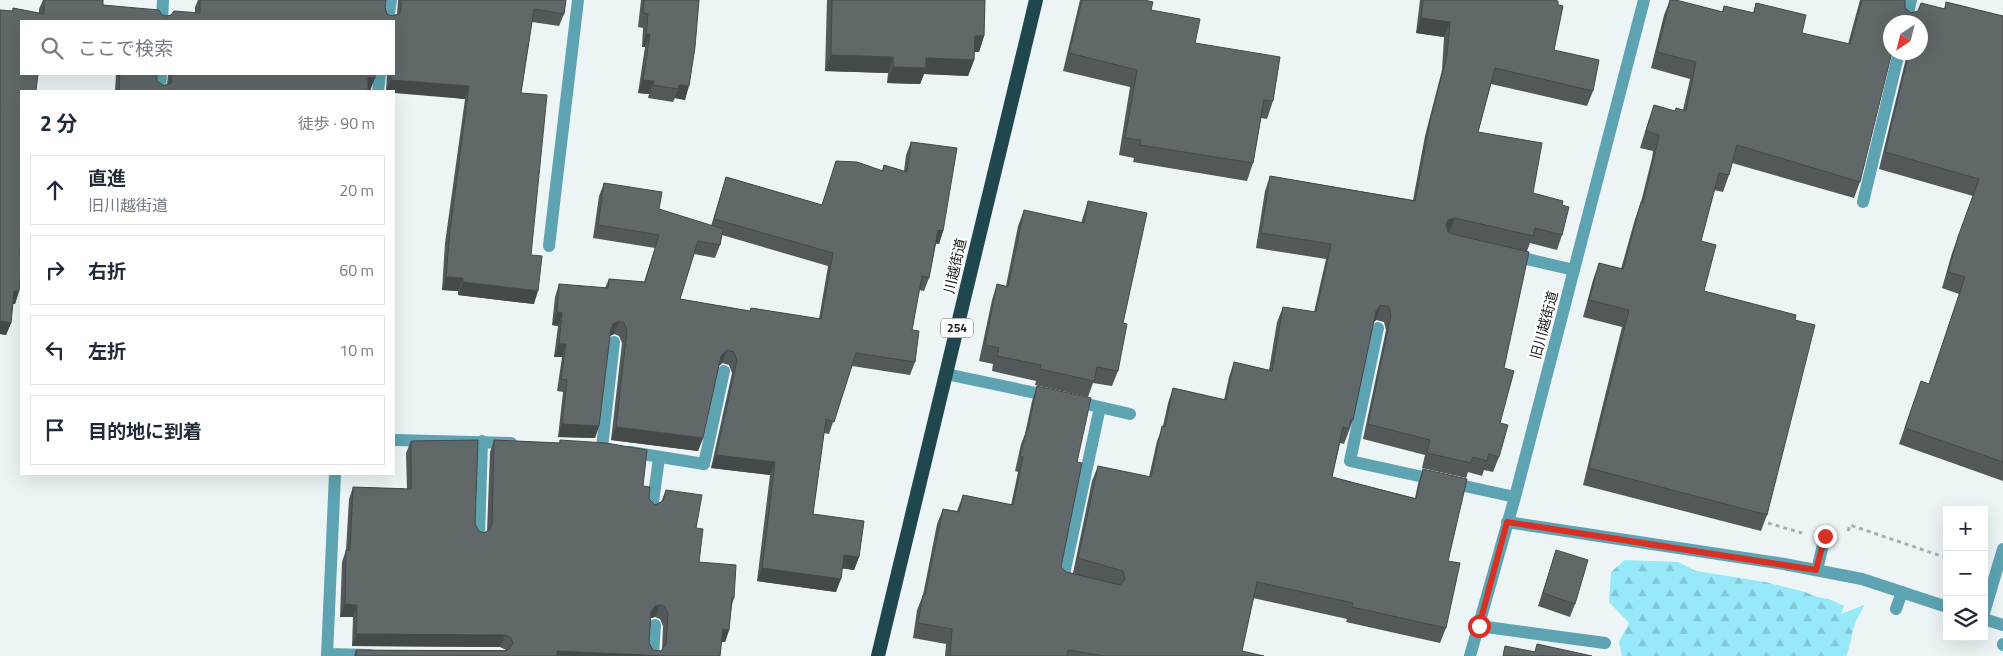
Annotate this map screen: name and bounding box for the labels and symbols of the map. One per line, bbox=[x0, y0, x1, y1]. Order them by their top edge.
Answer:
north arrow bbox=[1883, 15, 1928, 60]
street label: 川越街道 bbox=[938, 236, 971, 296]
street label: 旧川越街道 bbox=[1524, 288, 1563, 361]
road number: 254 bbox=[941, 318, 973, 338]
route end bbox=[1814, 525, 1837, 548]
route start bbox=[1468, 615, 1491, 638]

